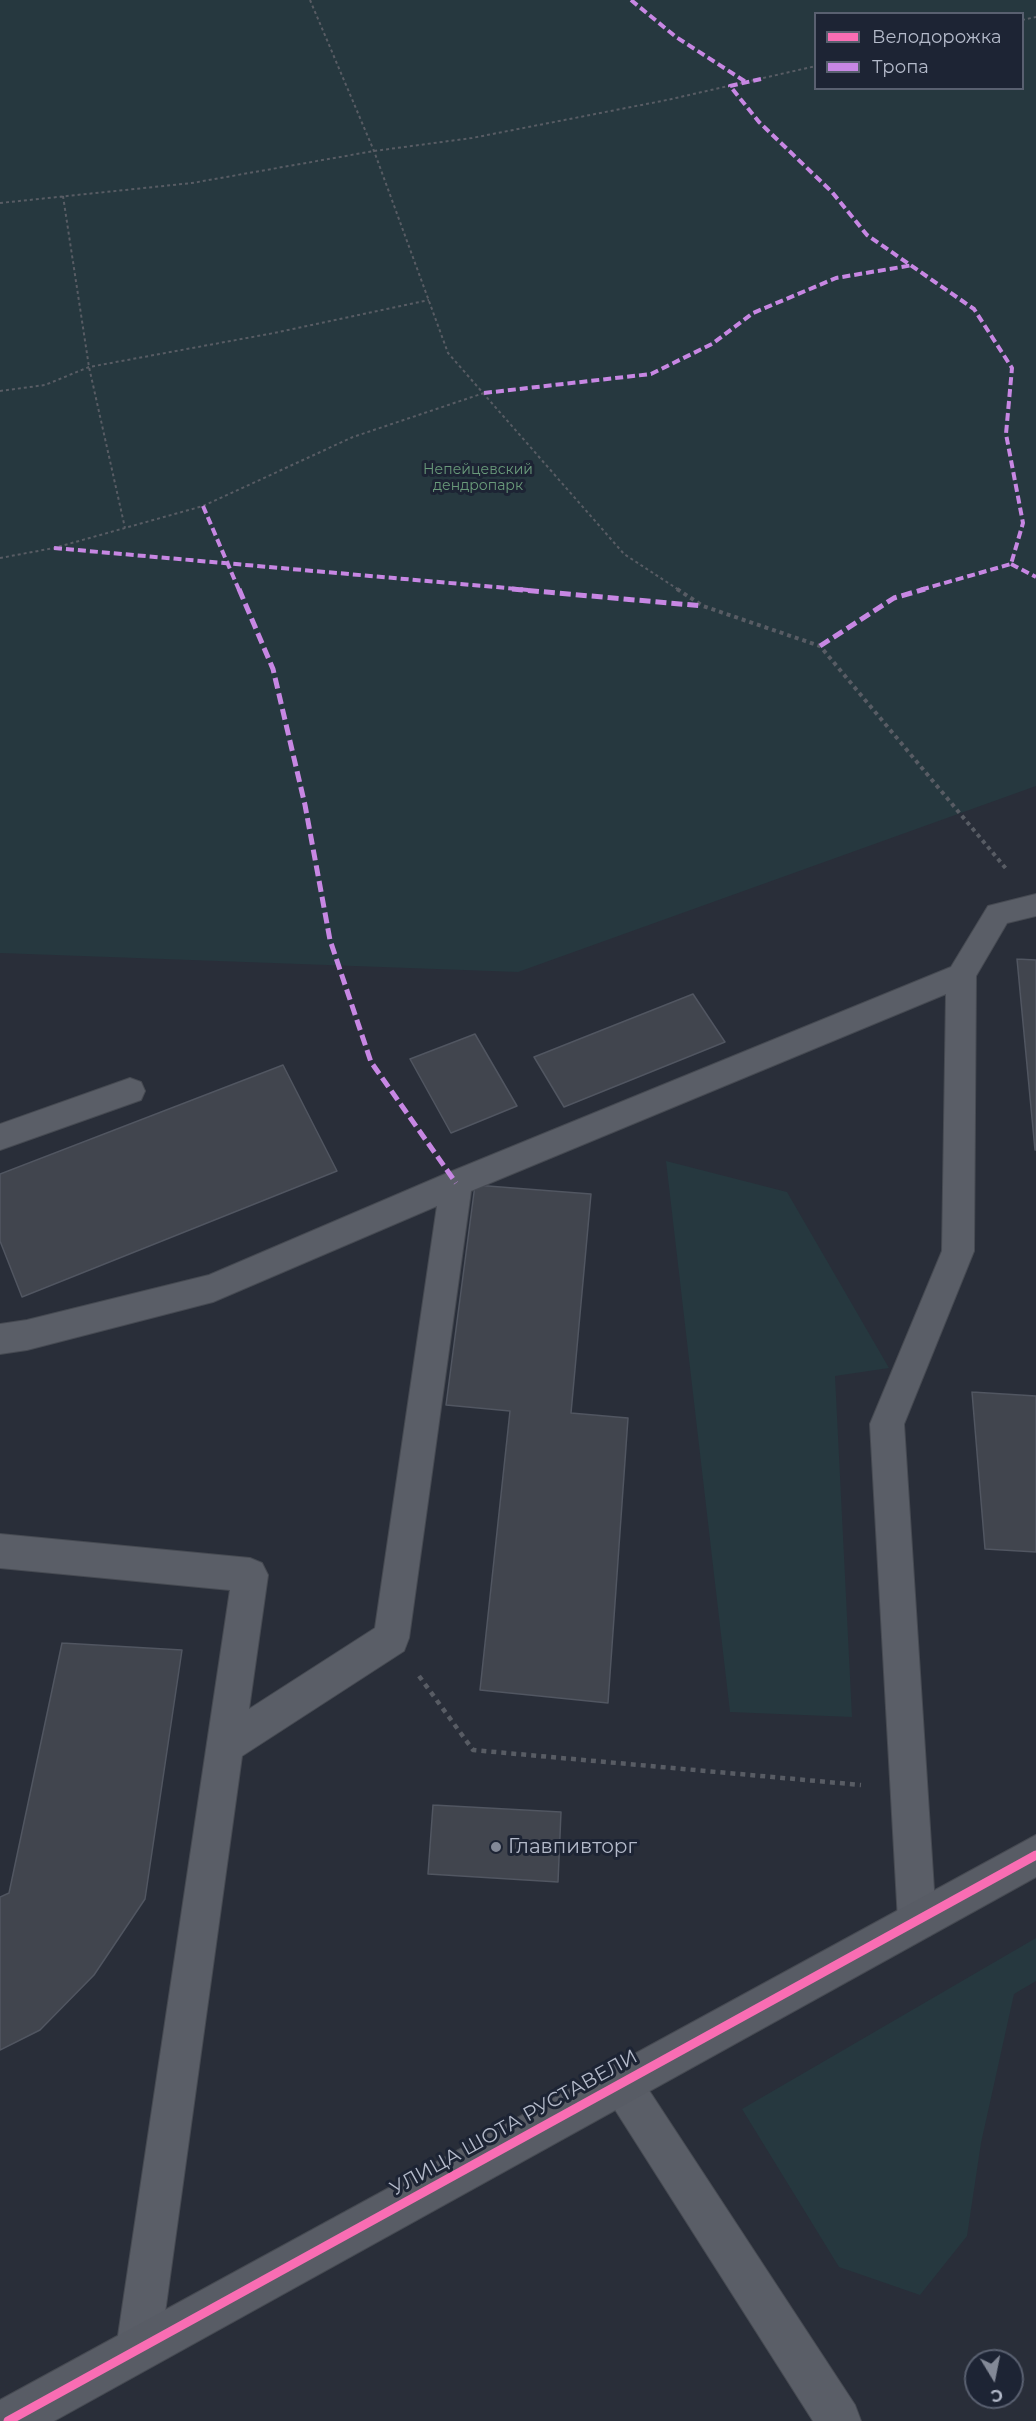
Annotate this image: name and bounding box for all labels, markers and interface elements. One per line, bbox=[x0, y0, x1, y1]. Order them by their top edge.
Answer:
legend bbox=[814, 12, 1024, 90]
text: Велодорожка bbox=[872, 26, 1001, 48]
text: Тропа bbox=[872, 56, 929, 78]
park label: Непейцевский дендропарк bbox=[423, 462, 533, 494]
place label: Главпивторг bbox=[508, 1835, 637, 1859]
marker: Главпивторг bbox=[489, 1840, 503, 1854]
street label: УЛИЦА ШОТА РУСТАВЕЛИ bbox=[386, 2045, 642, 2201]
north arrow bbox=[964, 2349, 1024, 2409]
text: С bbox=[989, 2385, 1004, 2406]

